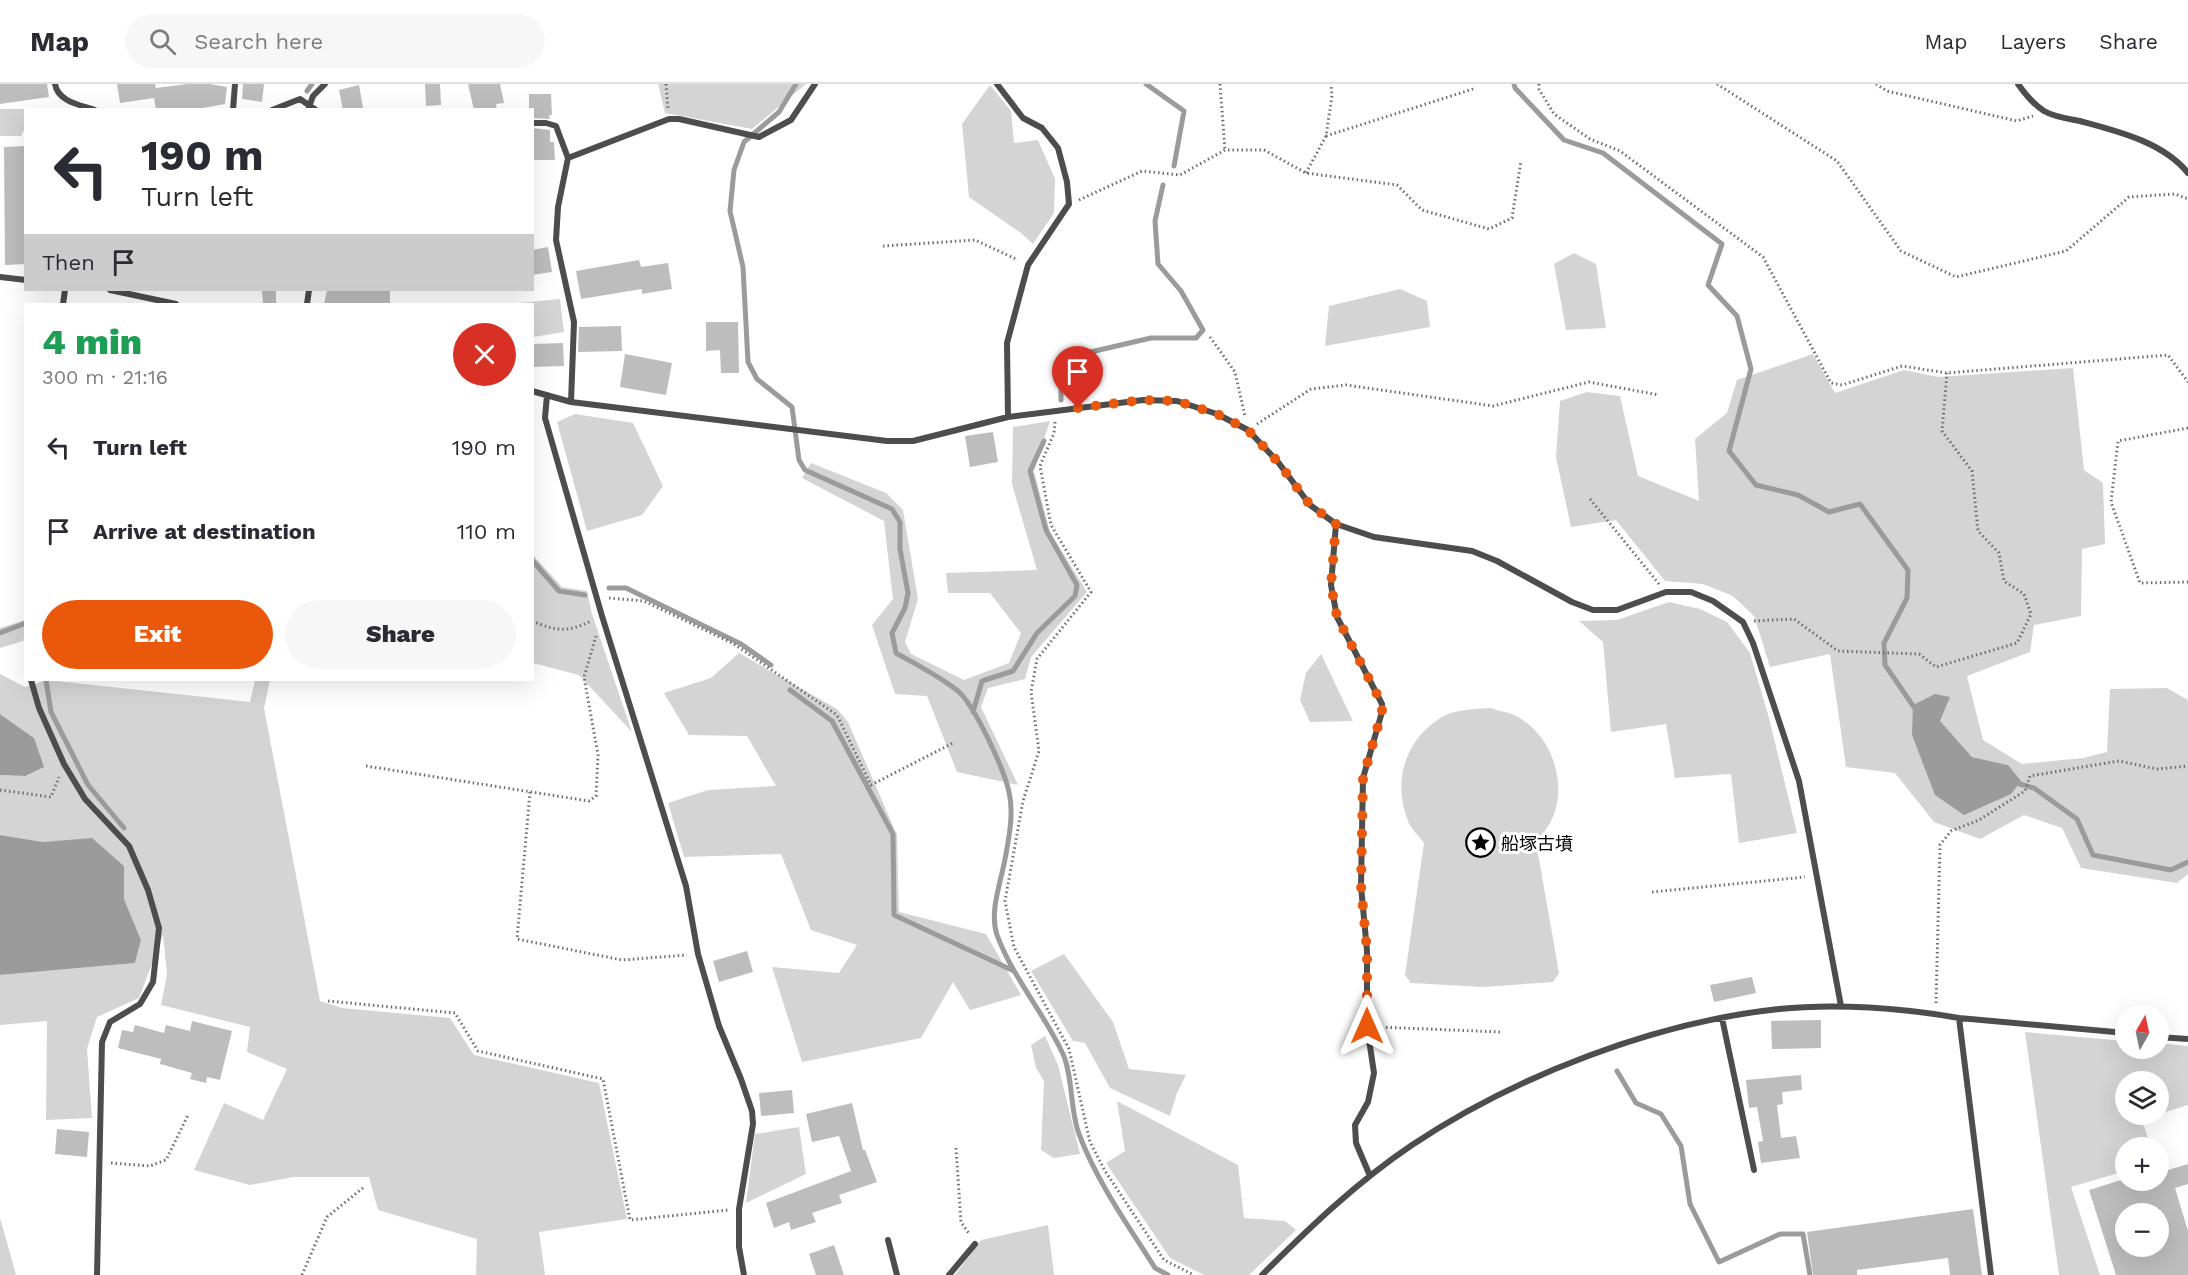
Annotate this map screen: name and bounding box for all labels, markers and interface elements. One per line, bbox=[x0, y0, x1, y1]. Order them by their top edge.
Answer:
search box bbox=[125, 14, 545, 68]
text: Map bbox=[30, 25, 89, 58]
icon: search bbox=[146, 25, 179, 58]
text: Search here bbox=[194, 29, 323, 54]
text: Map bbox=[1924, 29, 1967, 54]
text: Layers bbox=[2000, 29, 2066, 54]
text: Share bbox=[2099, 29, 2158, 54]
text: 190 m bbox=[141, 131, 264, 180]
icon: left bbox=[42, 132, 120, 210]
text: Turn left bbox=[141, 181, 253, 213]
icon: arrive bbox=[107, 246, 140, 279]
text: Then bbox=[42, 250, 95, 275]
text: 4 min bbox=[42, 321, 142, 363]
button: close bbox=[453, 323, 516, 386]
pin bbox=[1052, 346, 1103, 408]
icon: arrive bbox=[1061, 355, 1094, 388]
text: 300 m · 21:16 bbox=[42, 365, 168, 389]
icon: left bbox=[42, 431, 75, 464]
text: Turn left bbox=[93, 435, 187, 460]
text: 190 m bbox=[452, 435, 516, 460]
icon: arrive bbox=[42, 515, 75, 548]
text: Arrive at destination bbox=[93, 519, 316, 544]
text: 110 m bbox=[457, 519, 516, 544]
button: Exit bbox=[42, 600, 273, 669]
button: Share bbox=[285, 600, 516, 669]
place icon: 船塚古墳 bbox=[1464, 827, 1496, 859]
place label: 船塚古墳 bbox=[1501, 833, 1573, 854]
position arrow bbox=[1335, 994, 1399, 1058]
north arrow bbox=[2115, 1005, 2169, 1059]
map controls bbox=[2115, 1005, 2169, 1257]
button: layers bbox=[2115, 1071, 2169, 1125]
button: + bbox=[2115, 1137, 2169, 1191]
button: − bbox=[2115, 1203, 2169, 1257]

